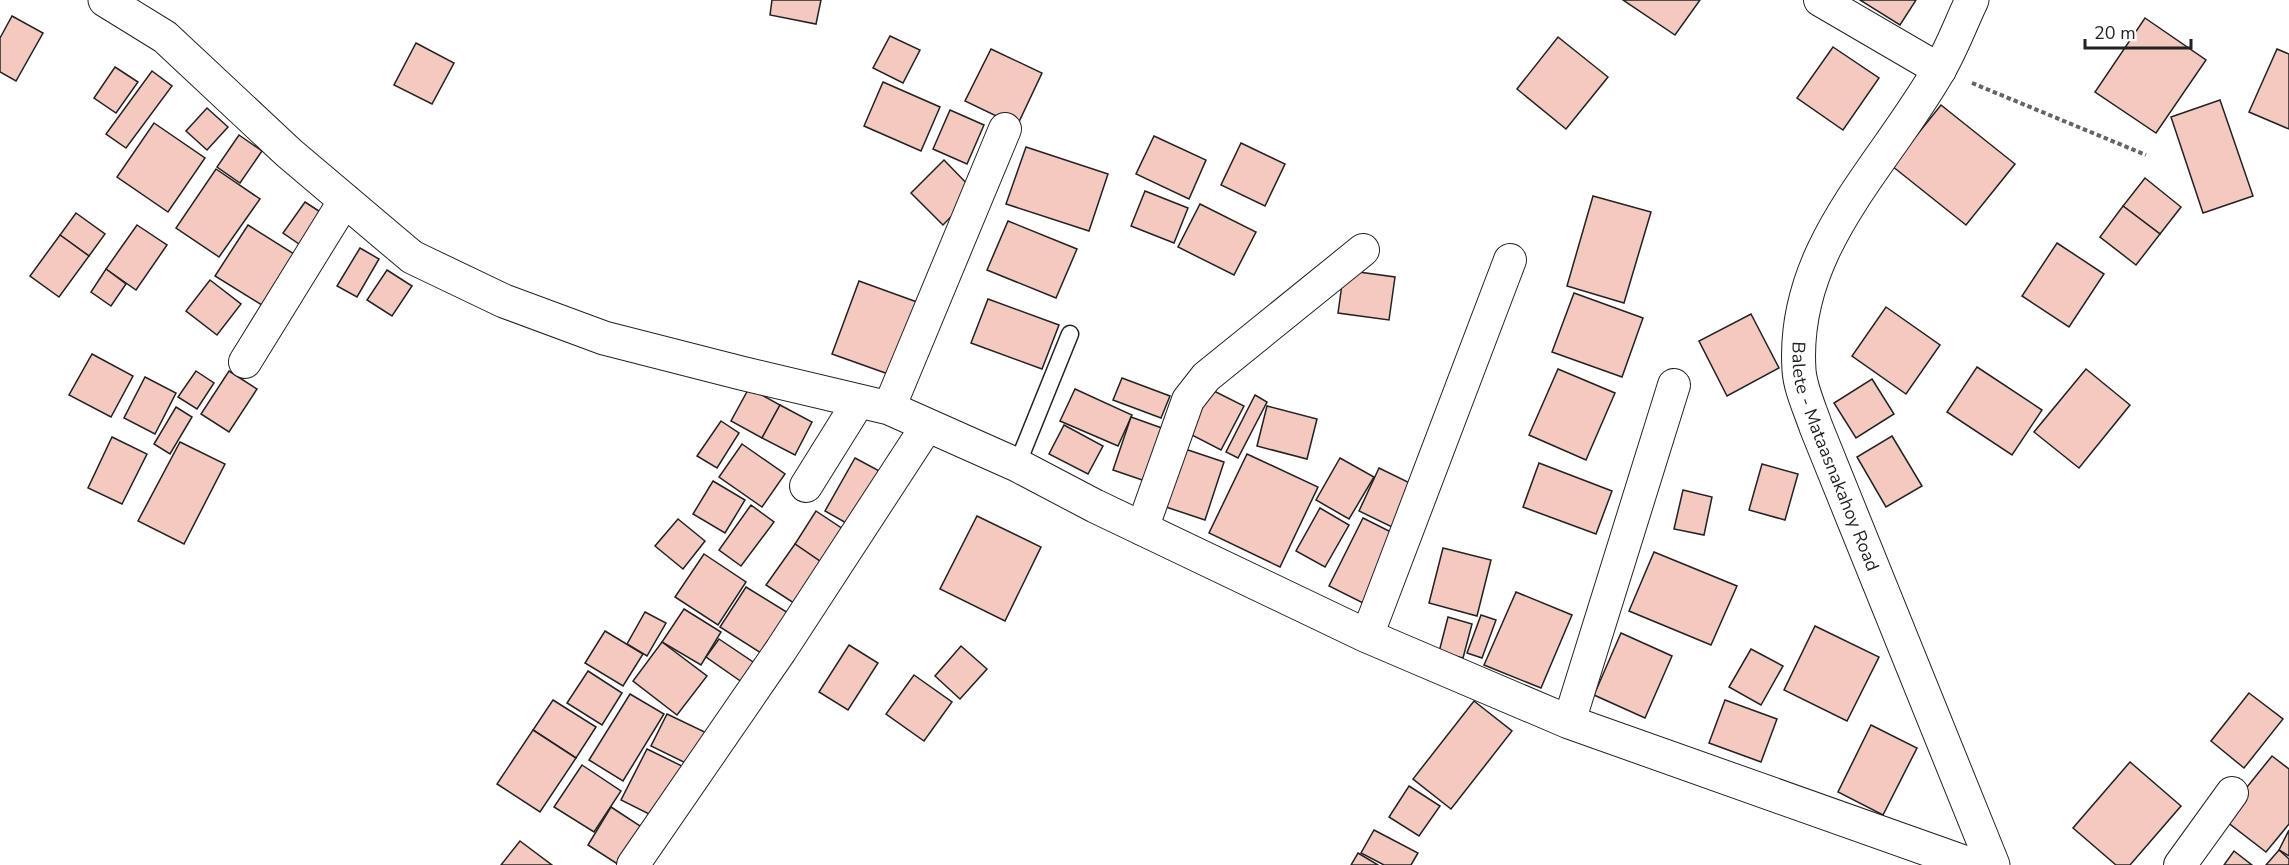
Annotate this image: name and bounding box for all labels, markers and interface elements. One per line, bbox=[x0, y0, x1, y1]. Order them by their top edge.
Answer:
scale bar bbox=[2085, 12, 2192, 50]
text: 20 m bbox=[2094, 21, 2136, 45]
street label: Balete - Mataasnakahoy Road bbox=[1786, 341, 1885, 575]

